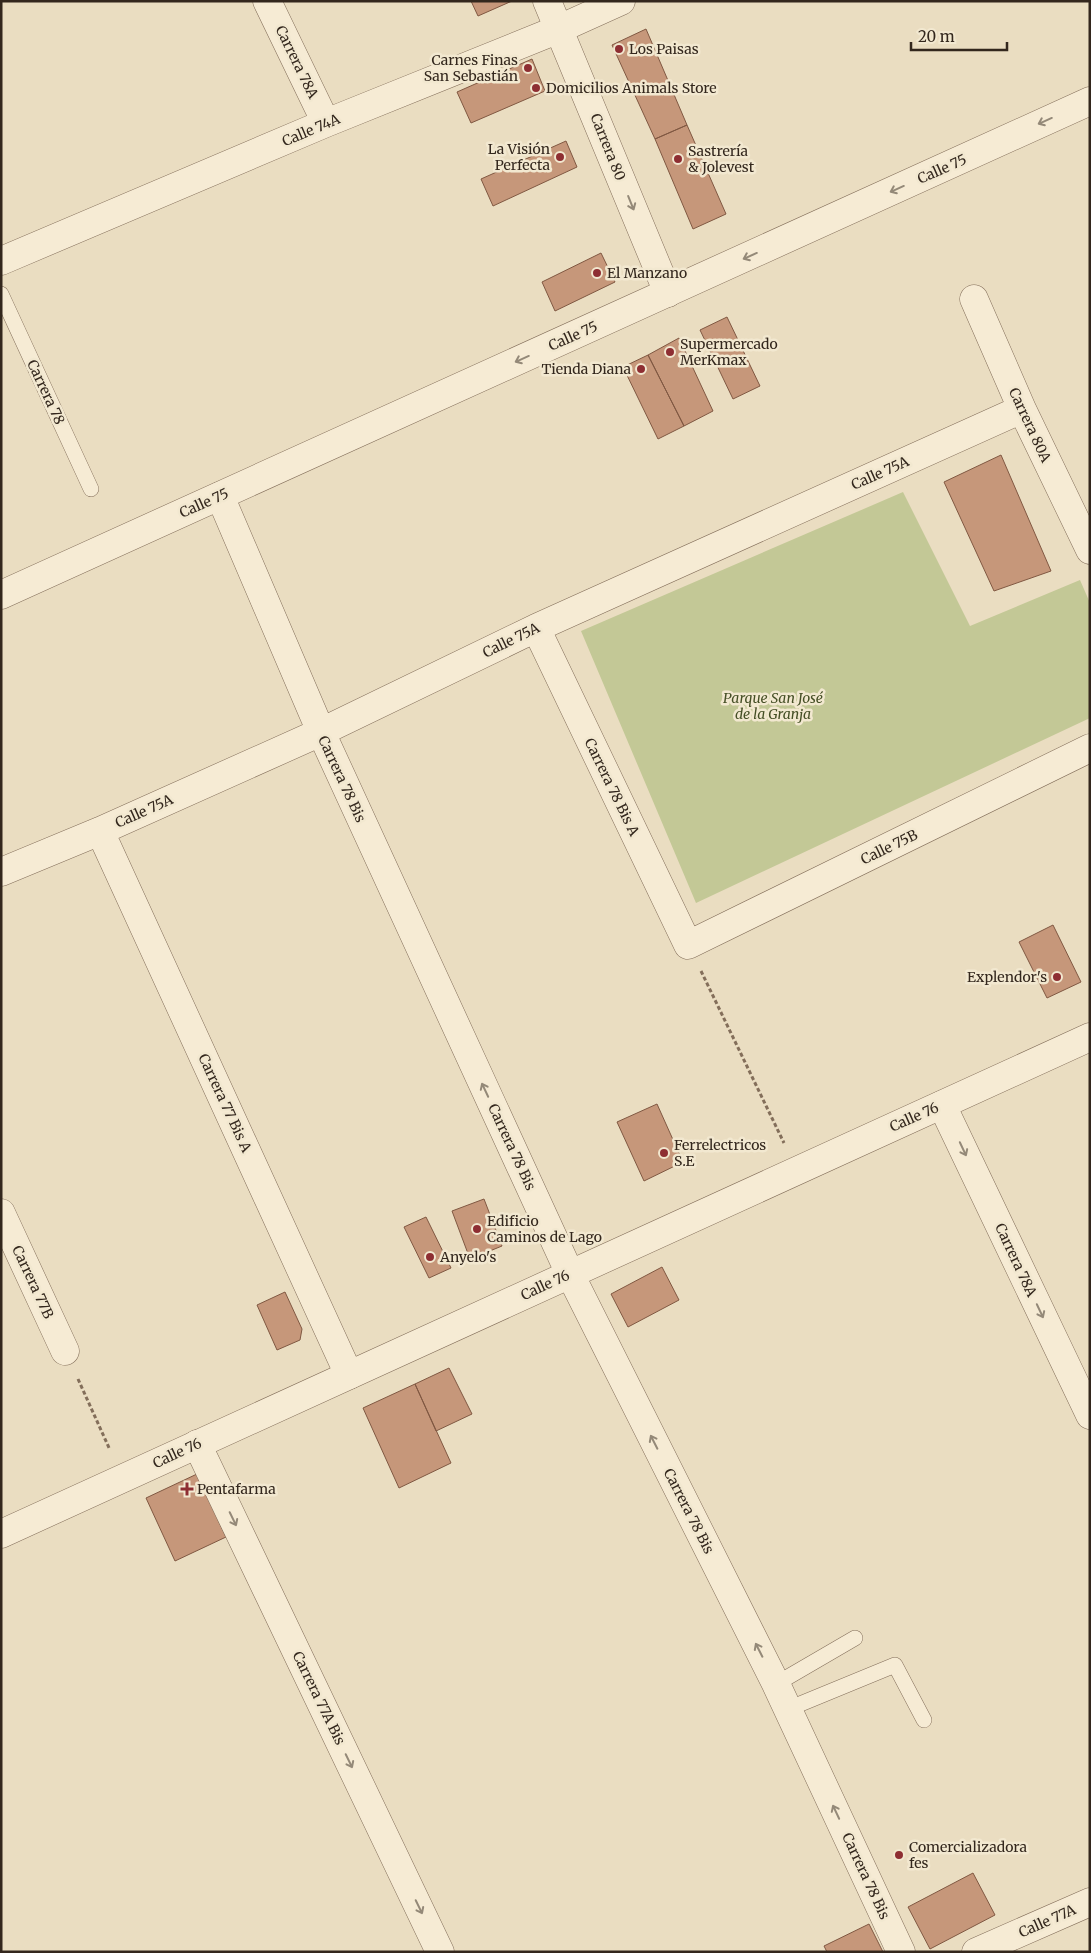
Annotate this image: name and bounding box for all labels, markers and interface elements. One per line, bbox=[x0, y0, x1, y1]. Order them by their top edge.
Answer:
scale bar bbox=[911, 20, 1007, 52]
street label: Carrera 78A bbox=[272, 22, 322, 102]
text: 20 m bbox=[918, 27, 955, 46]
place label: Los Paisas bbox=[629, 40, 699, 58]
marker: Los Paisas bbox=[613, 43, 625, 55]
place label: Carnes Finas San Sebastián bbox=[424, 51, 518, 85]
marker: Carnes Finas San Sebastián bbox=[522, 62, 534, 74]
place label: Domicilios Animals Store bbox=[546, 79, 717, 97]
marker: Domicilios Animals Store bbox=[530, 82, 542, 94]
street label: Calle 74A bbox=[279, 110, 343, 150]
street label: Carrera 80 bbox=[586, 111, 630, 183]
one-way arrow bbox=[1038, 117, 1053, 127]
place label: La Visión Perfecta bbox=[488, 140, 550, 174]
place label: Sastrería & Jolevest bbox=[688, 142, 755, 176]
street label: Calle 75 bbox=[915, 150, 969, 188]
marker: La Visión Perfecta bbox=[554, 151, 566, 163]
marker: Sastrería & Jolevest bbox=[672, 153, 684, 165]
one-way arrow bbox=[890, 184, 905, 194]
one-way arrow bbox=[627, 195, 636, 210]
one-way arrow bbox=[742, 251, 757, 261]
place label: El Manzano bbox=[607, 264, 687, 282]
marker: El Manzano bbox=[591, 267, 603, 279]
street label: Calle 75 bbox=[546, 317, 600, 355]
place label: Supermercado MerKmax bbox=[680, 335, 778, 369]
marker: Supermercado MerKmax bbox=[664, 346, 676, 358]
one-way arrow bbox=[515, 355, 530, 365]
street label: Carrera 78 bbox=[23, 357, 69, 427]
place label: Tienda Diana bbox=[541, 360, 631, 378]
marker: Tienda Diana bbox=[635, 363, 647, 375]
street label: Carrera 80A bbox=[1005, 385, 1055, 465]
street label: Calle 75A bbox=[848, 452, 912, 494]
street label: Calle 75 bbox=[177, 484, 231, 522]
street label: Calle 75A bbox=[480, 618, 543, 662]
park label: Parque San José de la Granja bbox=[723, 689, 824, 723]
street label: Carrera 78 Bis bbox=[314, 733, 370, 825]
street label: Carrera 78 Bis A bbox=[581, 735, 643, 839]
street label: Calle 75A bbox=[112, 790, 176, 832]
street label: Calle 75B bbox=[858, 826, 920, 868]
place label: Explendor's bbox=[967, 968, 1047, 986]
marker: Explendor's bbox=[1051, 971, 1063, 983]
street label: Carrera 77 Bis A bbox=[194, 1051, 256, 1155]
one-way arrow bbox=[480, 1083, 490, 1098]
street label: Calle 76 bbox=[887, 1098, 941, 1136]
street label: Carrera 78 Bis bbox=[484, 1101, 540, 1193]
place label: Ferrelectricos S.E bbox=[674, 1136, 766, 1170]
one-way arrow bbox=[959, 1141, 968, 1156]
marker: Ferrelectricos S.E bbox=[658, 1147, 670, 1159]
place label: Edificio Caminos de Lago bbox=[487, 1212, 602, 1246]
street label: Carrera 78A bbox=[991, 1220, 1041, 1300]
marker: Edificio Caminos de Lago bbox=[471, 1223, 483, 1235]
street label: Carrera 77B bbox=[8, 1243, 58, 1321]
place label: Anyelo's bbox=[439, 1248, 496, 1266]
marker: Anyelo's bbox=[424, 1251, 436, 1263]
street label: Calle 76 bbox=[518, 1266, 572, 1304]
one-way arrow bbox=[1036, 1303, 1046, 1318]
street label: Calle 76 bbox=[150, 1434, 204, 1472]
one-way arrow bbox=[649, 1435, 658, 1450]
street label: Carrera 78 Bis bbox=[660, 1465, 718, 1557]
place label: Pentafarma bbox=[197, 1480, 276, 1498]
marker: Pentafarma bbox=[181, 1483, 193, 1495]
one-way arrow bbox=[229, 1512, 239, 1527]
one-way arrow bbox=[754, 1642, 764, 1657]
street label: Carrera 77A Bis bbox=[289, 1648, 349, 1748]
one-way arrow bbox=[345, 1753, 354, 1768]
one-way arrow bbox=[831, 1805, 840, 1820]
street label: Carrera 78 Bis bbox=[838, 1830, 894, 1922]
place label: Comercializadora fes bbox=[909, 1838, 1028, 1872]
marker: Comercializadora fes bbox=[893, 1849, 905, 1861]
one-way arrow bbox=[414, 1900, 424, 1915]
street label: Calle 77A bbox=[1016, 1900, 1078, 1942]

